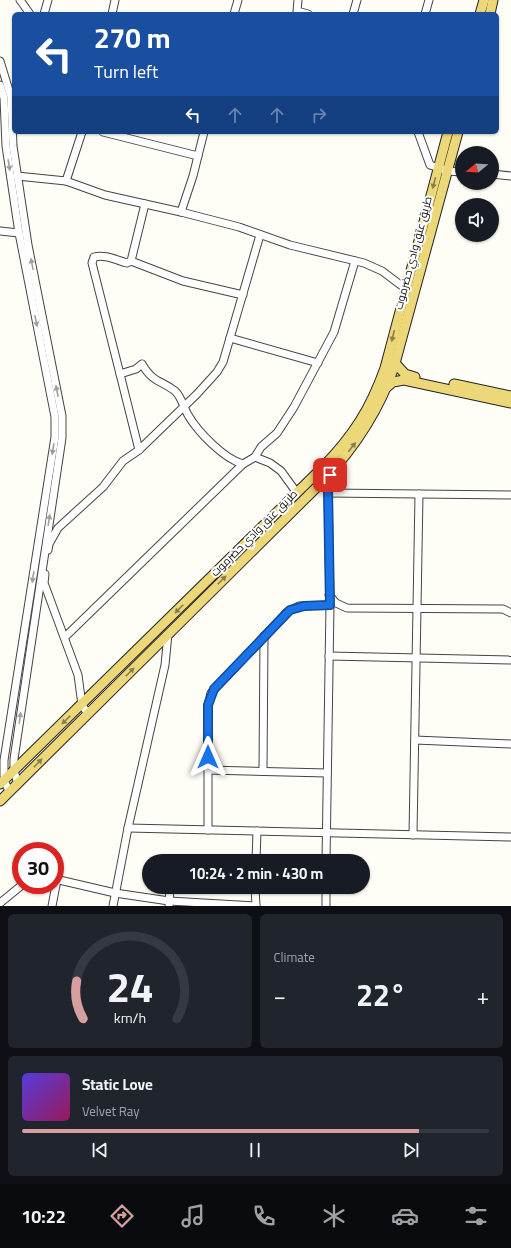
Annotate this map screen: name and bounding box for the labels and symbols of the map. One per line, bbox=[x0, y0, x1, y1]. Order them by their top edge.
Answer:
north arrow bbox=[455, 146, 499, 190]
one-way arrow bbox=[6, 159, 12, 171]
one-way arrow bbox=[431, 177, 437, 189]
street label: طريق عتق وادي حضرموت bbox=[388, 194, 438, 312]
one-way arrow bbox=[28, 258, 34, 270]
one-way arrow bbox=[34, 315, 40, 327]
one-way arrow bbox=[390, 330, 396, 342]
one-way arrow bbox=[54, 385, 60, 397]
one-way arrow bbox=[348, 442, 357, 453]
one-way arrow bbox=[50, 443, 56, 455]
pin bbox=[313, 458, 347, 492]
street label: طريق عتق وادي حضرموت bbox=[206, 485, 302, 581]
one-way arrow bbox=[46, 514, 52, 526]
one-way arrow bbox=[30, 571, 36, 583]
one-way arrow bbox=[217, 575, 227, 585]
one-way arrow bbox=[174, 604, 184, 614]
one-way arrow bbox=[125, 667, 135, 677]
one-way arrow bbox=[17, 712, 23, 724]
one-way arrow bbox=[61, 715, 71, 725]
position arrow bbox=[187, 736, 229, 778]
one-way arrow bbox=[33, 758, 43, 768]
speed limit sign: 30 bbox=[12, 842, 64, 894]

